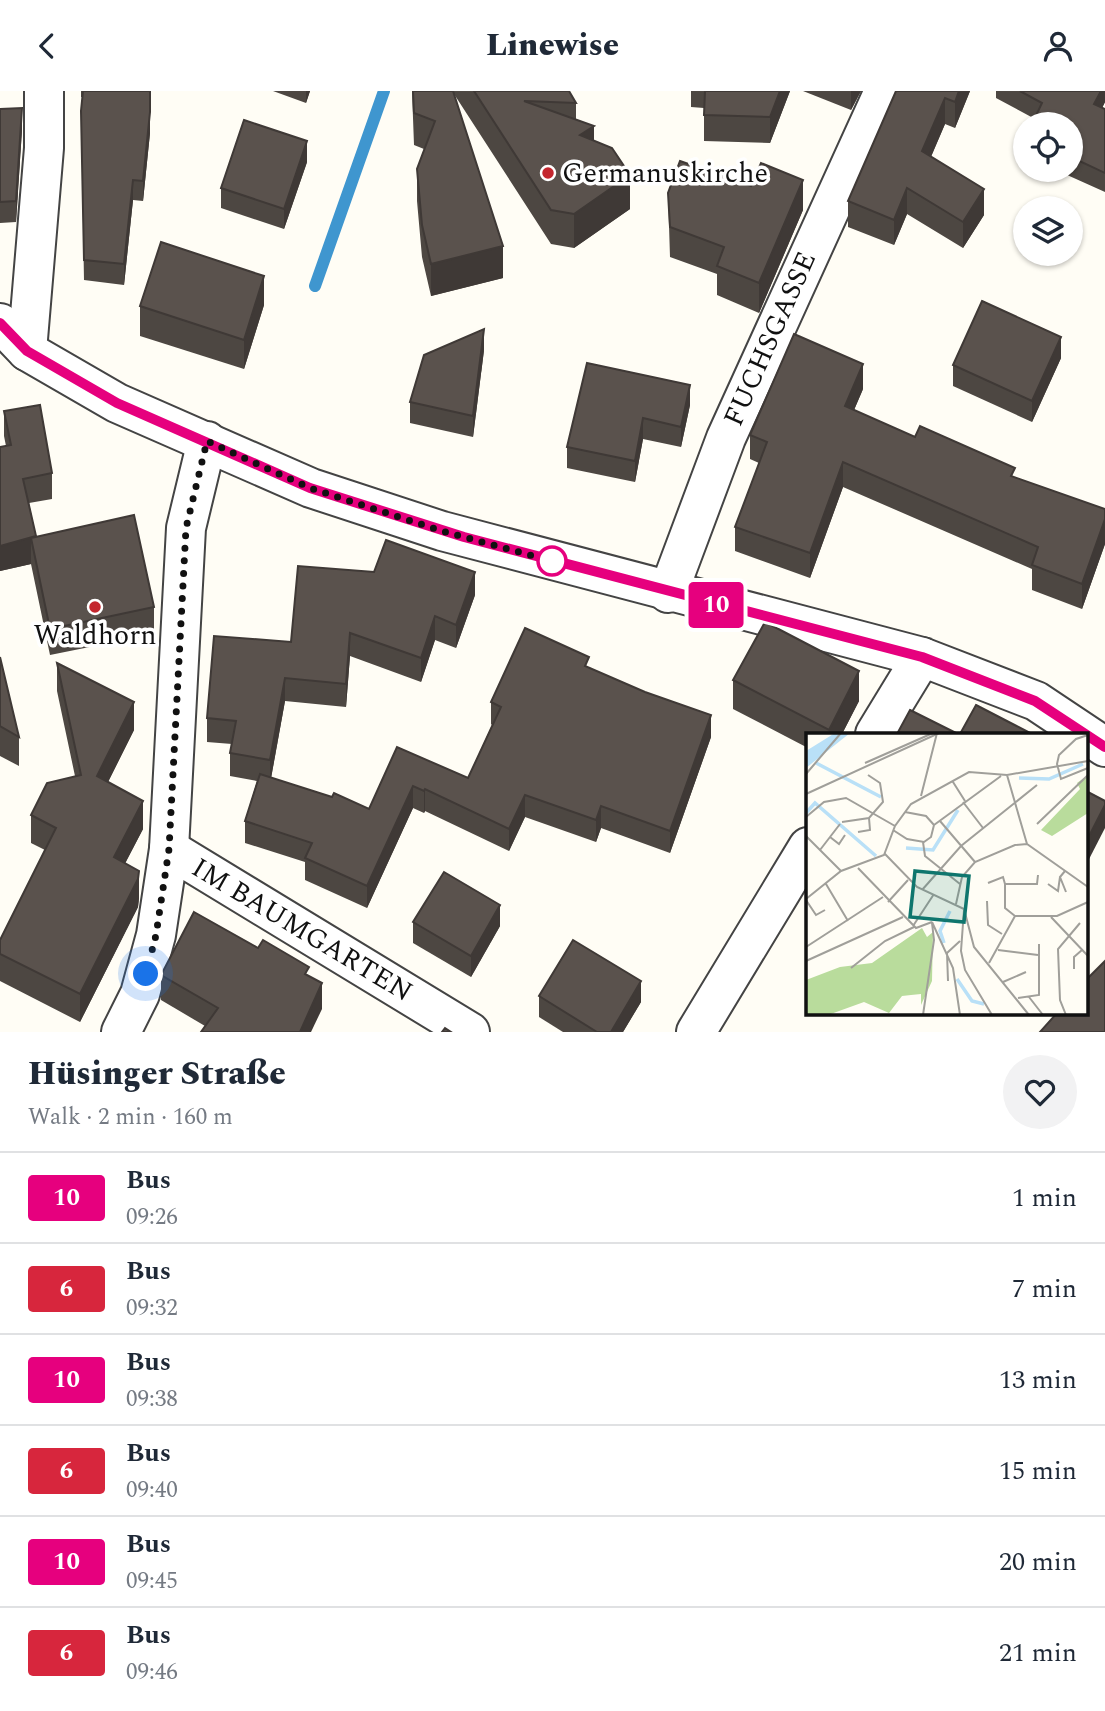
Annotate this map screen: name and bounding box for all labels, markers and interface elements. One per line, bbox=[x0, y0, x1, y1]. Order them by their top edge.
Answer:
text: Linewise bbox=[486, 21, 619, 70]
icon: back bbox=[28, 27, 66, 65]
icon: person bbox=[1039, 27, 1077, 65]
map controls bbox=[1013, 112, 1083, 266]
button: locate bbox=[1013, 112, 1083, 182]
place label: Germanuskirche bbox=[562, 152, 768, 195]
marker: Germanuskirche bbox=[540, 165, 556, 181]
button: layers bbox=[1013, 196, 1083, 266]
street label: FUCHSGASSE bbox=[712, 245, 828, 433]
unlabelled marker bbox=[537, 546, 567, 576]
line badge: 10 bbox=[684, 582, 748, 628]
text: 10 bbox=[703, 587, 729, 623]
marker: Waldhorn bbox=[87, 599, 103, 615]
place label: Waldhorn bbox=[33, 614, 157, 657]
inset map bbox=[806, 733, 1088, 1014]
street label: IM BAUMGARTEN bbox=[183, 847, 421, 1013]
your location bbox=[128, 956, 163, 991]
text: Hüsinger Straße bbox=[28, 1049, 286, 1099]
button: heart bbox=[1003, 1055, 1077, 1129]
text: Walk · 2 min · 160 m bbox=[28, 1100, 233, 1135]
text: Bus bbox=[126, 1160, 171, 1200]
text: 1 min bbox=[1012, 1178, 1077, 1218]
text: 10 bbox=[53, 1180, 80, 1216]
text: 09:26 bbox=[126, 1200, 178, 1235]
text: Bus bbox=[126, 1251, 171, 1291]
text: 7 min bbox=[1012, 1269, 1077, 1309]
text: 6 bbox=[60, 1271, 73, 1307]
text: 09:32 bbox=[126, 1291, 178, 1326]
text: Bus bbox=[126, 1342, 171, 1382]
text: 13 min bbox=[999, 1360, 1077, 1400]
text: 10 bbox=[53, 1362, 80, 1398]
text: 09:38 bbox=[126, 1382, 178, 1417]
text: Bus bbox=[126, 1433, 171, 1473]
text: 15 min bbox=[999, 1451, 1077, 1491]
text: 6 bbox=[60, 1453, 73, 1489]
text: 09:40 bbox=[126, 1473, 178, 1508]
text: Bus bbox=[126, 1524, 171, 1564]
text: 20 min bbox=[999, 1542, 1077, 1582]
text: 10 bbox=[53, 1544, 80, 1580]
text: 09:45 bbox=[126, 1564, 178, 1599]
text: Bus bbox=[126, 1615, 171, 1655]
text: 21 min bbox=[999, 1633, 1077, 1673]
text: 6 bbox=[60, 1635, 73, 1671]
text: 09:46 bbox=[126, 1655, 178, 1690]

